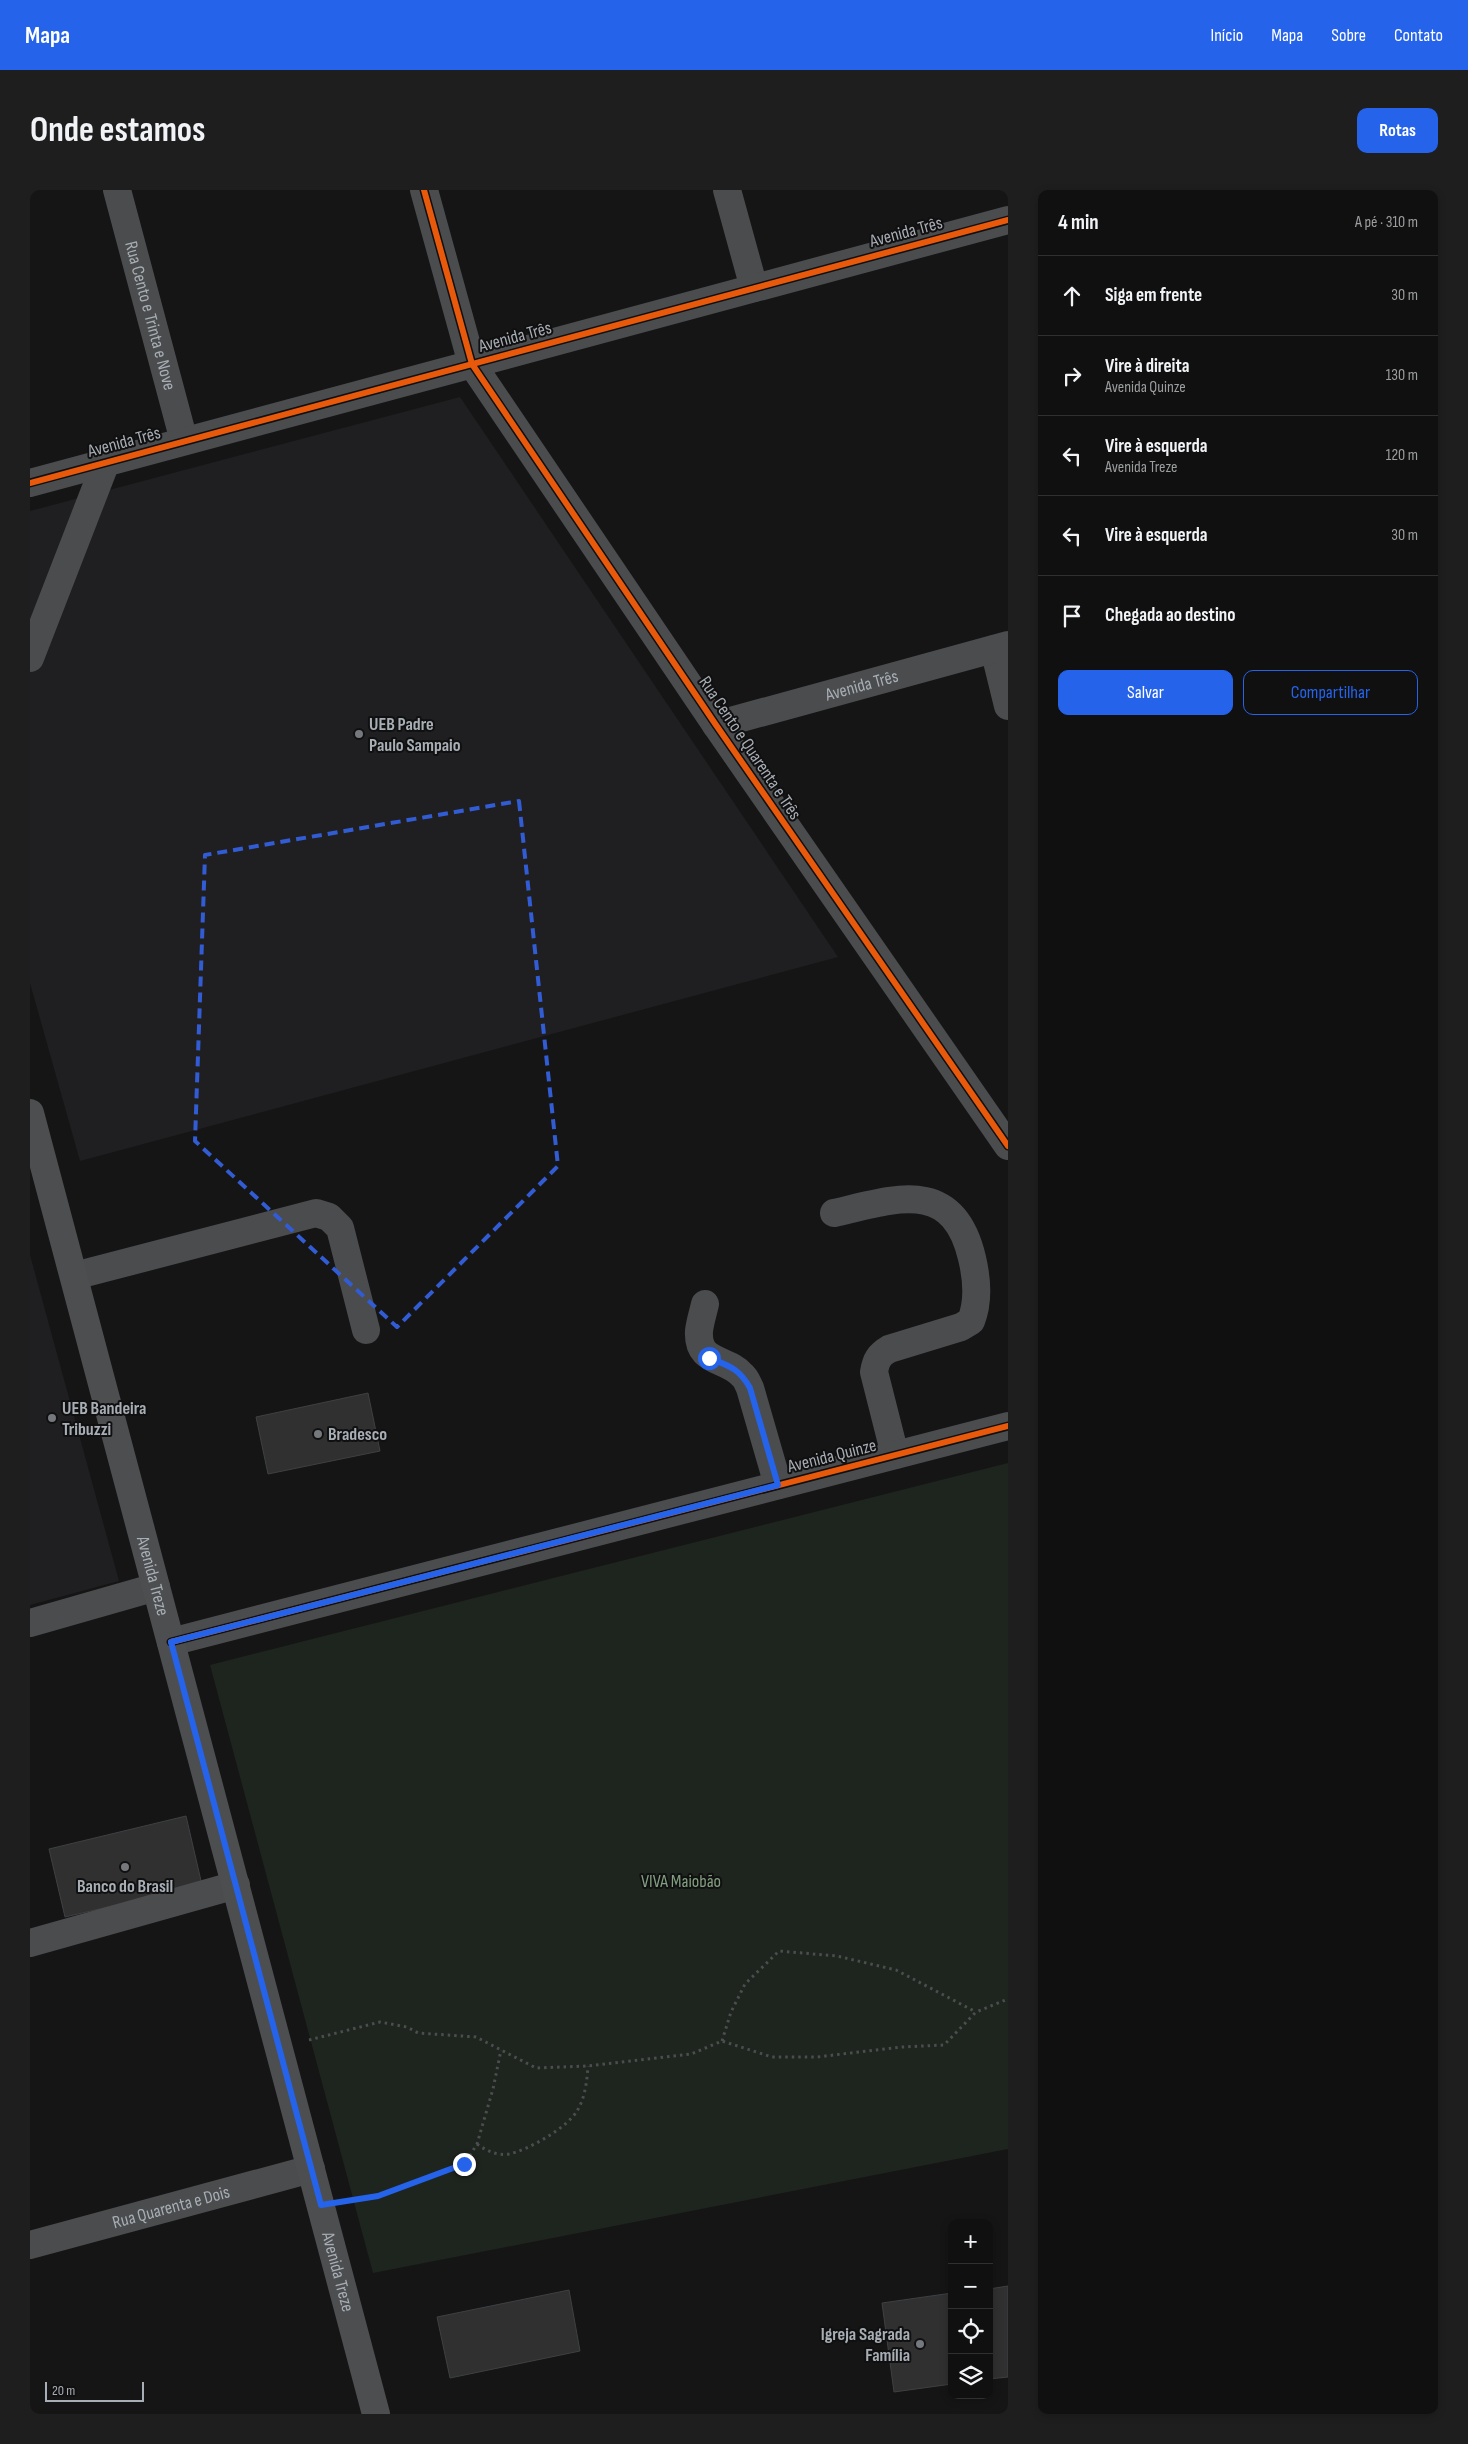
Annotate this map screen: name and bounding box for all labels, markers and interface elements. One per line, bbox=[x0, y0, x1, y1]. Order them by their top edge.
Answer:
text: Mapa bbox=[25, 21, 70, 50]
text: Início bbox=[1211, 25, 1243, 46]
text: Mapa bbox=[1271, 25, 1303, 46]
text: Sobre bbox=[1331, 25, 1366, 46]
text: Contato bbox=[1394, 25, 1443, 46]
button: Rotas bbox=[1357, 108, 1438, 153]
text: Onde estamos bbox=[30, 109, 206, 152]
text: 4 min bbox=[1058, 210, 1099, 235]
street label: Avenida Três bbox=[866, 212, 945, 252]
text: A pé · 310 m bbox=[1355, 213, 1418, 232]
street label: Rua Cento e Trinta e Nove bbox=[121, 239, 180, 392]
icon: ahead bbox=[1058, 282, 1086, 310]
text: Siga em frente bbox=[1105, 284, 1202, 307]
text: 30 m bbox=[1391, 286, 1418, 305]
street label: Avenida Três bbox=[475, 317, 554, 357]
text: Vire à direita bbox=[1105, 355, 1189, 378]
icon: right bbox=[1058, 362, 1086, 390]
text: 130 m bbox=[1386, 366, 1418, 385]
text: Avenida Quinze bbox=[1105, 378, 1186, 397]
street label: Avenida Três bbox=[84, 422, 163, 462]
text: Vire à esquerda bbox=[1105, 435, 1207, 458]
icon: left bbox=[1058, 442, 1086, 470]
text: 120 m bbox=[1386, 446, 1418, 465]
text: Avenida Treze bbox=[1105, 458, 1177, 477]
icon: left bbox=[1058, 522, 1086, 550]
text: Vire à esquerda bbox=[1105, 524, 1207, 547]
text: 30 m bbox=[1391, 526, 1418, 545]
icon: arrive bbox=[1058, 602, 1086, 630]
text: Chegada ao destino bbox=[1105, 604, 1235, 627]
street label: Avenida Três bbox=[822, 665, 900, 705]
button: Salvar bbox=[1058, 670, 1233, 715]
button: Compartilhar bbox=[1243, 670, 1418, 715]
street label: Rua Cento e Quarenta e Três bbox=[694, 672, 806, 824]
place label: UEB Padre Paulo Sampaio bbox=[369, 714, 461, 756]
marker: UEB Padre Paulo Sampaio bbox=[353, 728, 365, 740]
route start bbox=[698, 1347, 721, 1370]
place label: UEB Bandeira Tribuzzi bbox=[62, 1398, 146, 1440]
marker: UEB Bandeira Tribuzzi bbox=[46, 1412, 58, 1424]
place label: Bradesco bbox=[328, 1424, 387, 1445]
marker: Bradesco bbox=[312, 1428, 324, 1440]
street label: Avenida Quinze bbox=[784, 1435, 879, 1477]
street label: Avenida Treze bbox=[132, 1533, 174, 1618]
marker: Banco do Brasil bbox=[119, 1861, 131, 1873]
park label: VIVA Maiobão bbox=[641, 1871, 721, 1892]
place label: Banco do Brasil bbox=[77, 1876, 173, 1897]
route end bbox=[453, 2153, 476, 2176]
street label: Rua Quarenta e Dois bbox=[110, 2181, 232, 2233]
map controls bbox=[948, 2219, 993, 2399]
button: + bbox=[948, 2219, 993, 2264]
street label: Avenida Treze bbox=[317, 2229, 359, 2314]
button: − bbox=[948, 2264, 993, 2309]
button: locate bbox=[948, 2309, 993, 2354]
place label: Igreja Sagrada Família bbox=[821, 2324, 910, 2366]
marker: Igreja Sagrada Família bbox=[914, 2338, 926, 2350]
button: layers bbox=[948, 2354, 993, 2399]
scale bar bbox=[45, 2379, 144, 2402]
text: 20 m bbox=[52, 2382, 75, 2399]

